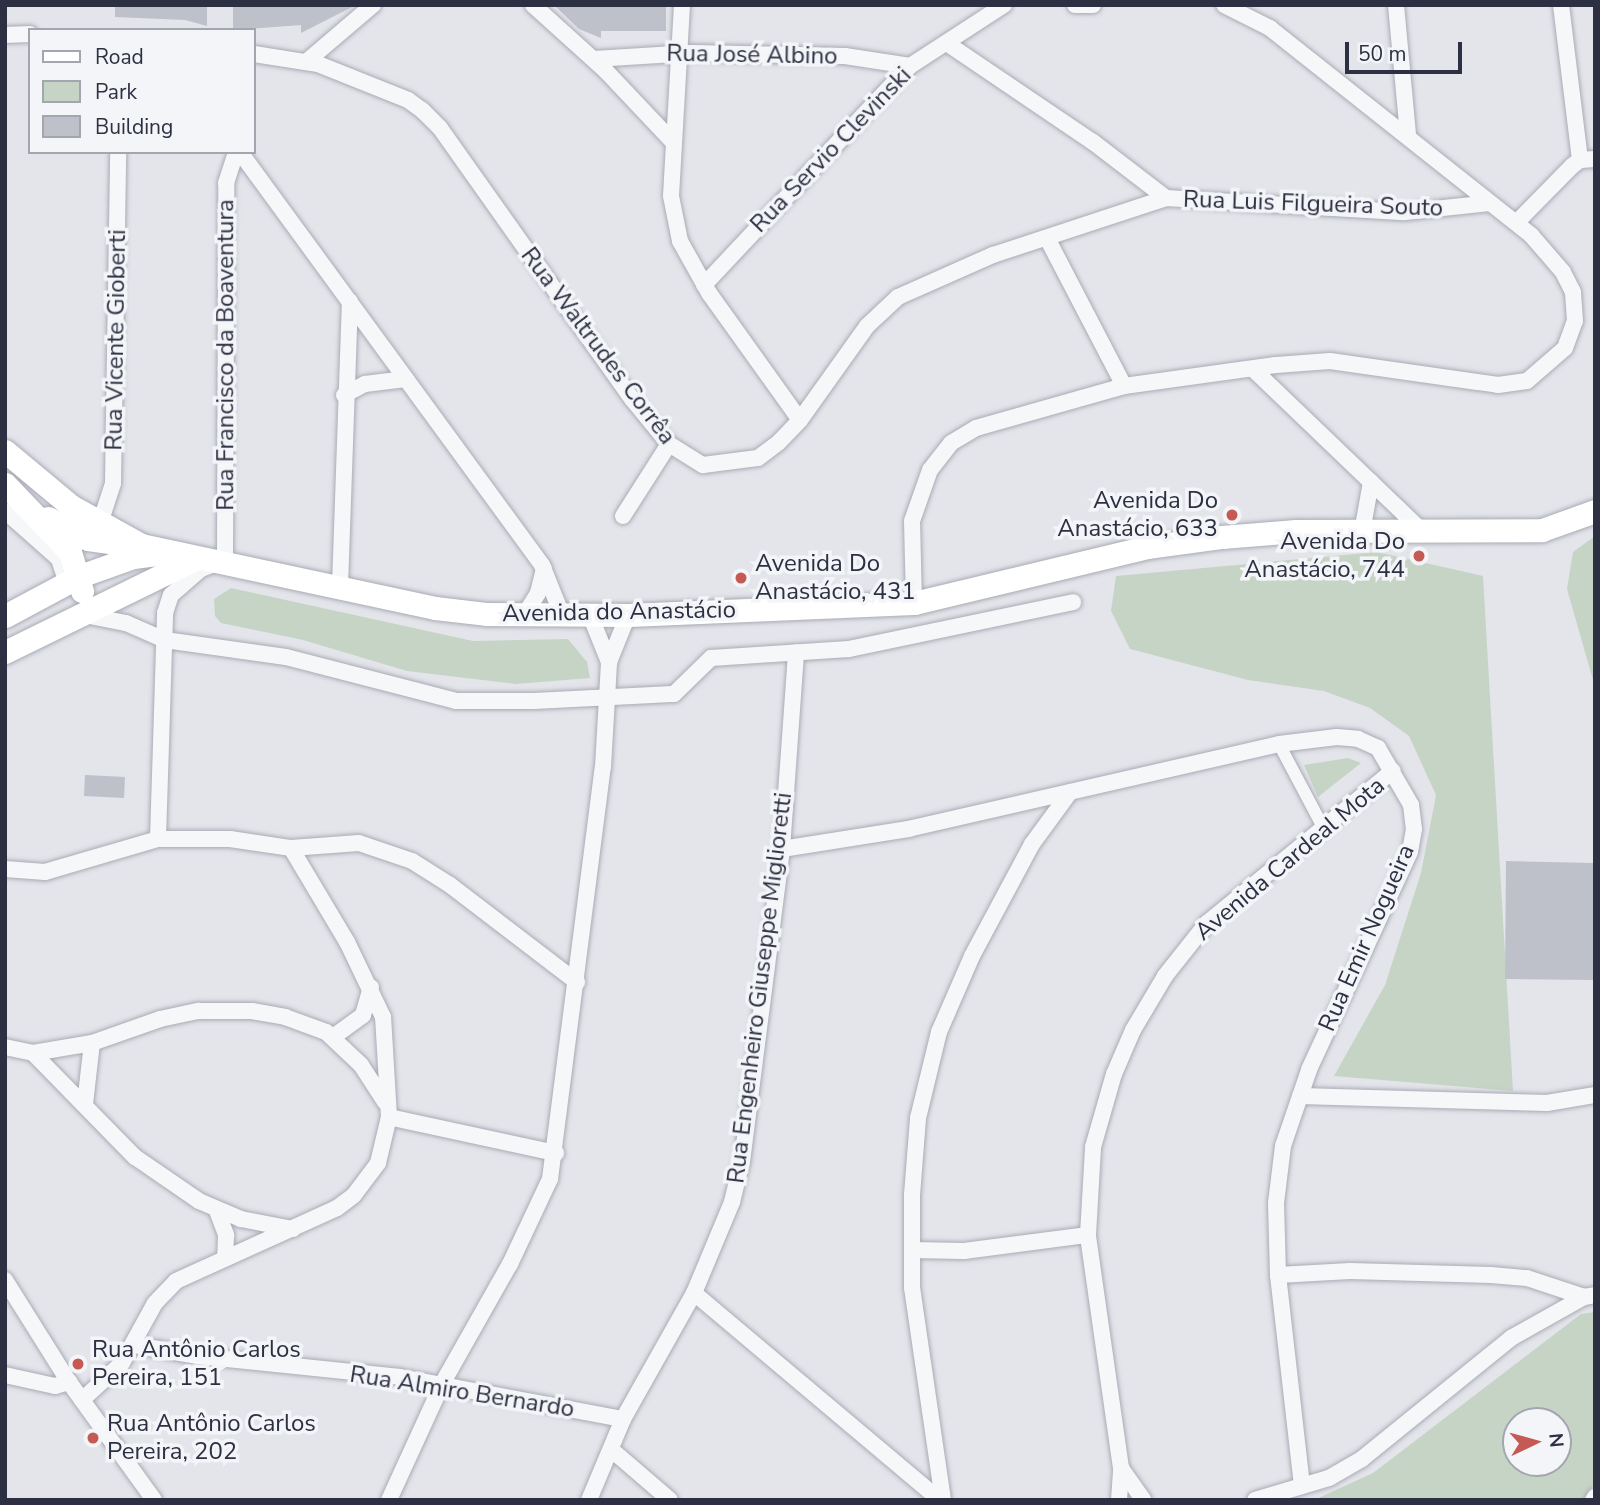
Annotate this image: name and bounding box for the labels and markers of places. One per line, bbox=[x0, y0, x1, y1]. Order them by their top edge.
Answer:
place label: Avenida Do Anastácio, 633 bbox=[1057, 487, 1218, 543]
marker: Avenida Do Anastácio, 633 bbox=[1224, 507, 1240, 523]
place label: Avenida Do Anastácio, 744 bbox=[1244, 528, 1405, 584]
marker: Avenida Do Anastácio, 744 bbox=[1411, 548, 1427, 564]
place label: Avenida Do Anastácio, 431 bbox=[755, 550, 916, 606]
marker: Avenida Do Anastácio, 431 bbox=[733, 570, 749, 586]
place label: Rua Antônio Carlos Pereira, 151 bbox=[92, 1336, 301, 1392]
marker: Rua Antônio Carlos Pereira, 151 bbox=[70, 1356, 86, 1372]
place label: Rua Antônio Carlos Pereira, 202 bbox=[107, 1410, 316, 1466]
marker: Rua Antônio Carlos Pereira, 202 bbox=[85, 1430, 101, 1446]

